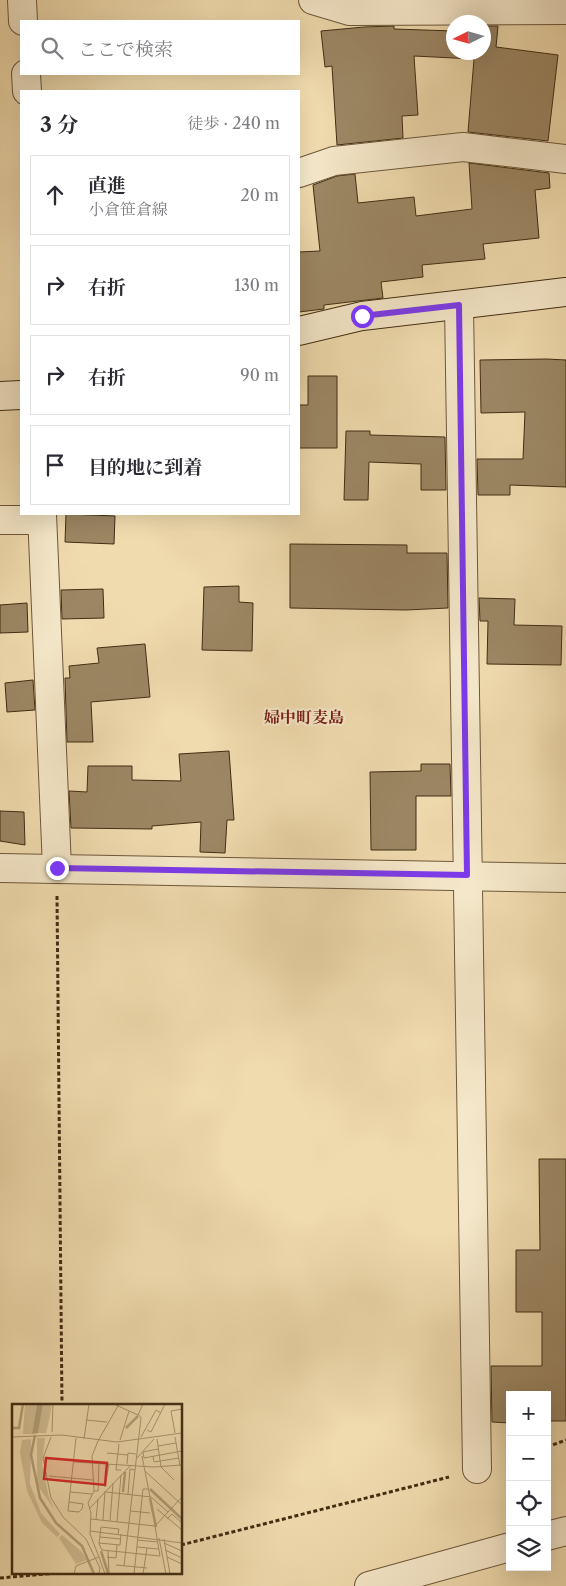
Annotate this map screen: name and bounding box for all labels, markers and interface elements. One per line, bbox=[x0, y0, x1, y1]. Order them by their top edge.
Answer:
north arrow bbox=[446, 15, 491, 60]
search box bbox=[20, 20, 300, 75]
icon: search bbox=[38, 34, 66, 62]
text: ここで検索 bbox=[78, 38, 173, 61]
text: 3 分 bbox=[40, 112, 78, 137]
text: 徒歩 · 240 m bbox=[187, 113, 280, 133]
text: 直進 bbox=[88, 174, 126, 197]
icon: ahead bbox=[41, 181, 69, 209]
text: 20 m bbox=[240, 185, 279, 205]
text: 小倉笹倉線 bbox=[88, 199, 168, 219]
icon: right bbox=[41, 271, 69, 299]
text: 130 m bbox=[234, 275, 279, 295]
text: 右折 bbox=[88, 276, 126, 299]
route start bbox=[351, 305, 374, 328]
icon: right bbox=[41, 361, 69, 389]
text: 90 m bbox=[240, 365, 279, 385]
text: 右折 bbox=[88, 366, 126, 389]
icon: arrive bbox=[41, 451, 69, 479]
text: 目的地に到着 bbox=[88, 456, 202, 479]
district label: 婦中町麦島 bbox=[264, 707, 344, 727]
route end bbox=[46, 857, 69, 880]
map controls bbox=[506, 1391, 551, 1571]
button: + bbox=[506, 1391, 551, 1436]
inset map bbox=[12, 1404, 182, 1574]
button: − bbox=[506, 1436, 551, 1481]
button: locate bbox=[506, 1481, 551, 1526]
button: layers bbox=[506, 1526, 551, 1571]

